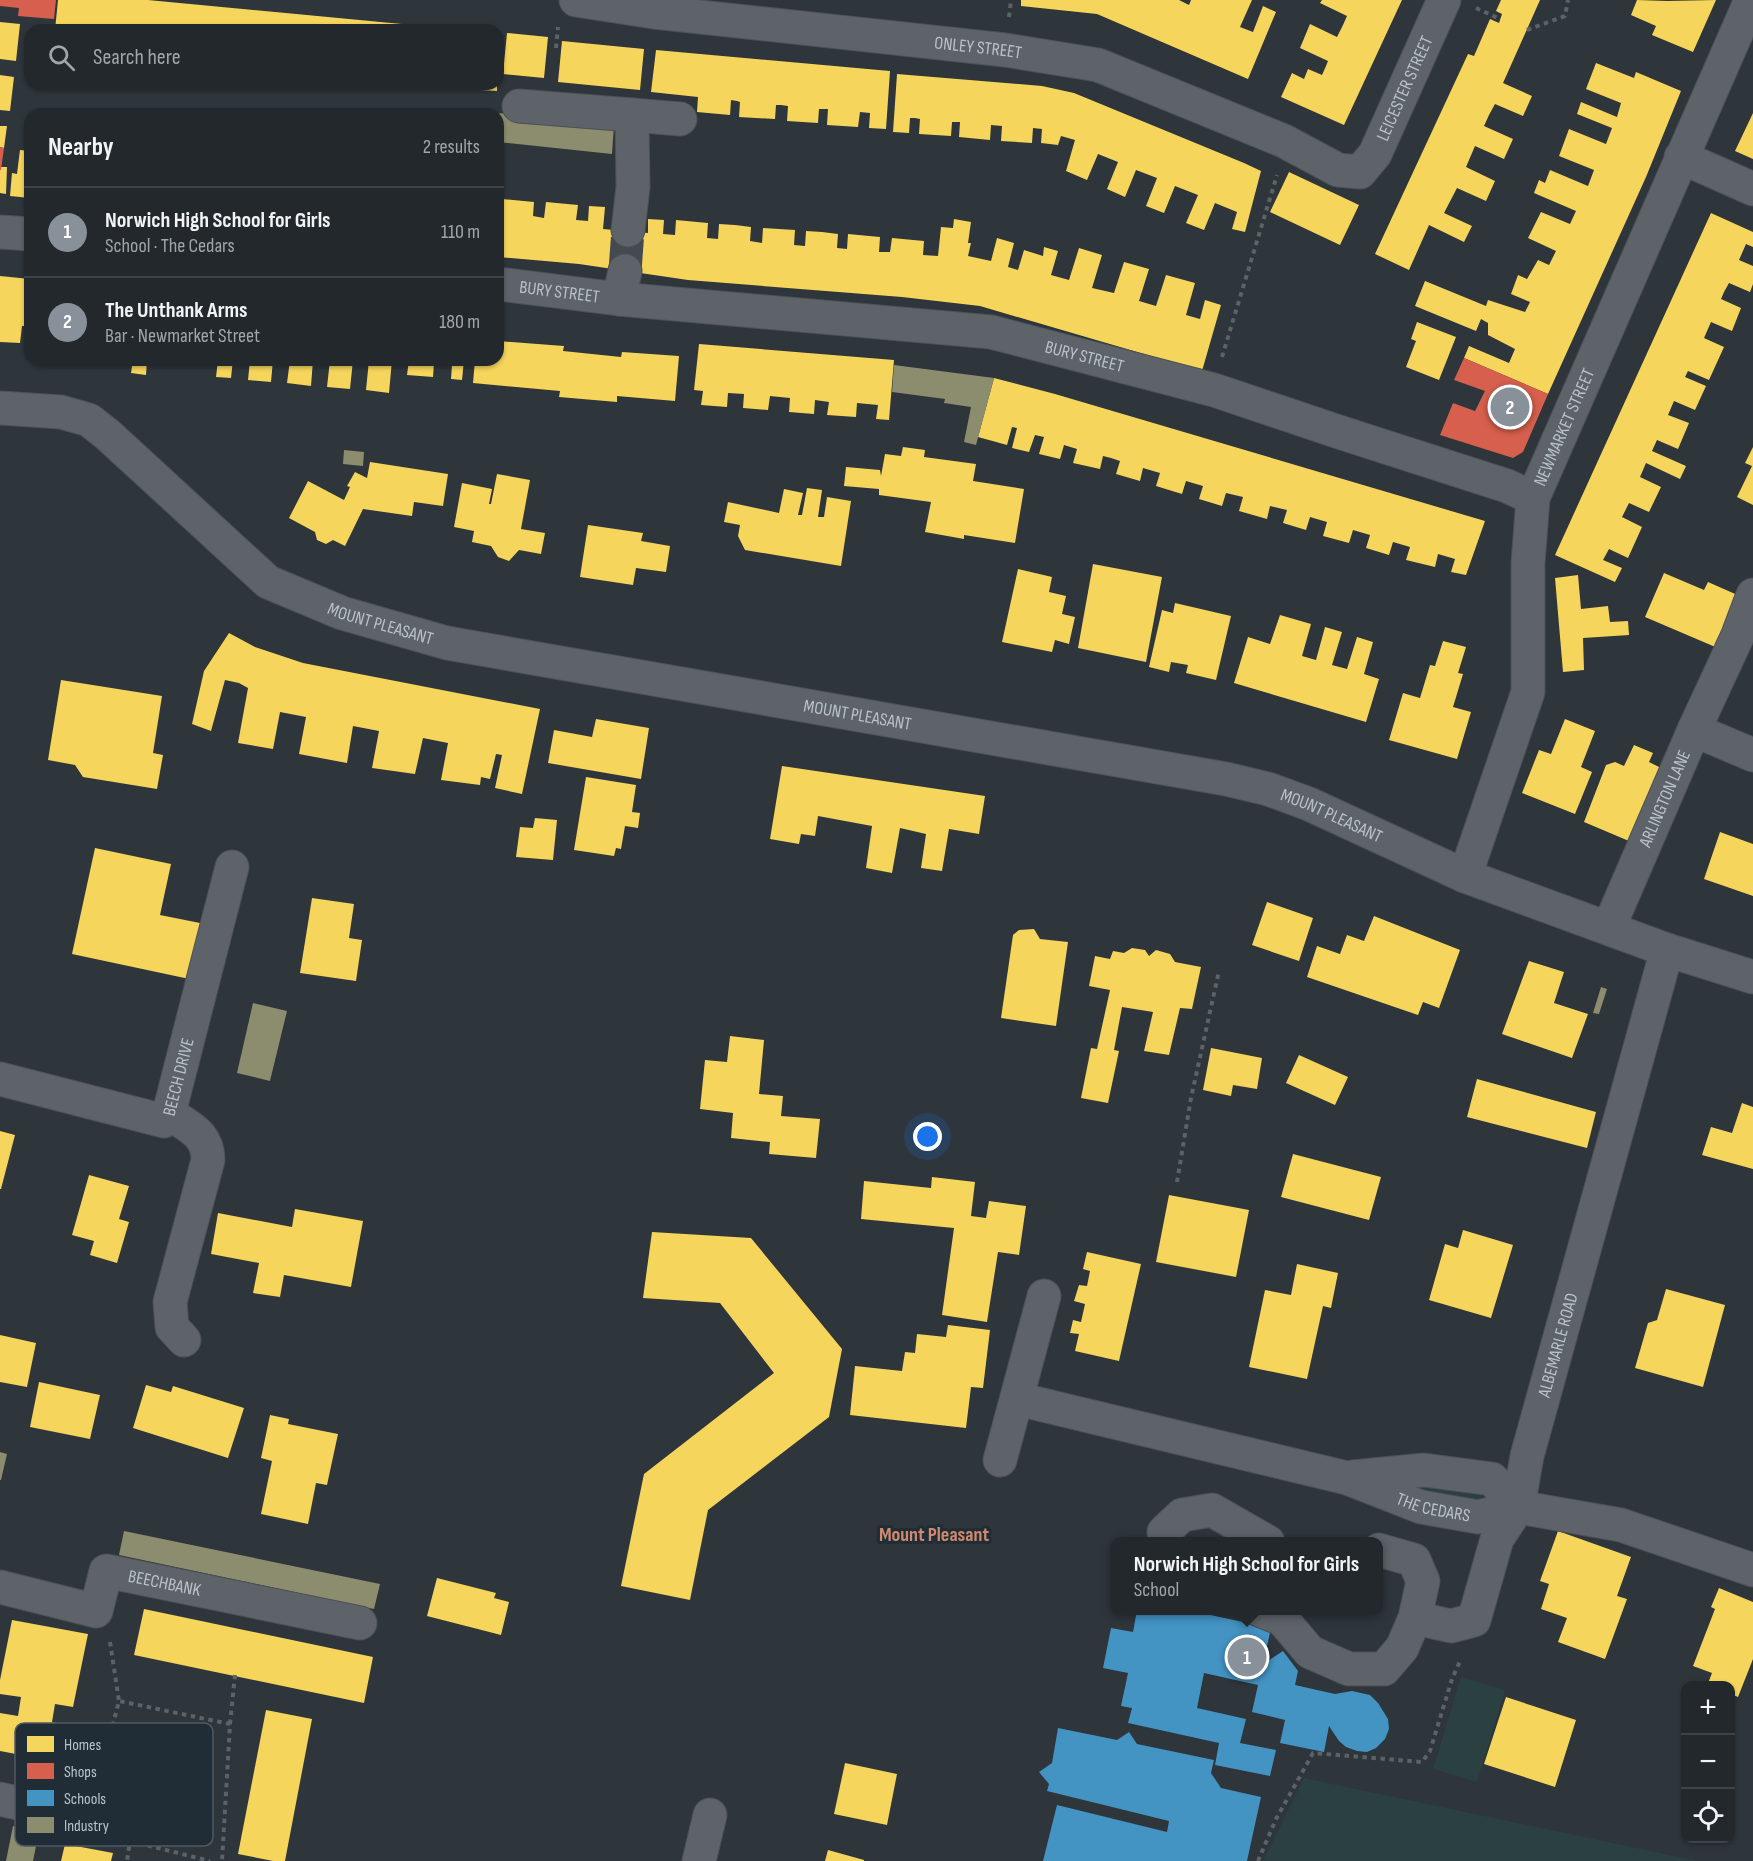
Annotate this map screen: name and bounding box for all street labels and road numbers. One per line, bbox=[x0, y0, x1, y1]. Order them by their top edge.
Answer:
street label: ONLEY STREET bbox=[933, 32, 1023, 63]
street label: LEICESTER STREET bbox=[1372, 32, 1437, 144]
street label: BURY STREET bbox=[518, 276, 601, 307]
street label: BURY STREET bbox=[1043, 336, 1126, 377]
street label: NEWMARKET STREET bbox=[1529, 365, 1599, 489]
street label: MOUNT PLEASANT bbox=[325, 598, 436, 649]
street label: MOUNT PLEASANT bbox=[802, 695, 913, 734]
street label: ARLINGTON LANE bbox=[1634, 747, 1695, 851]
street label: MOUNT PLEASANT bbox=[1278, 784, 1386, 847]
street label: BEECH DRIVE bbox=[158, 1036, 198, 1118]
street label: ALBEMARLE ROAD bbox=[1533, 1291, 1582, 1400]
street label: THE CEDARS bbox=[1393, 1488, 1472, 1526]
street label: BEECHBANK bbox=[126, 1565, 204, 1601]

